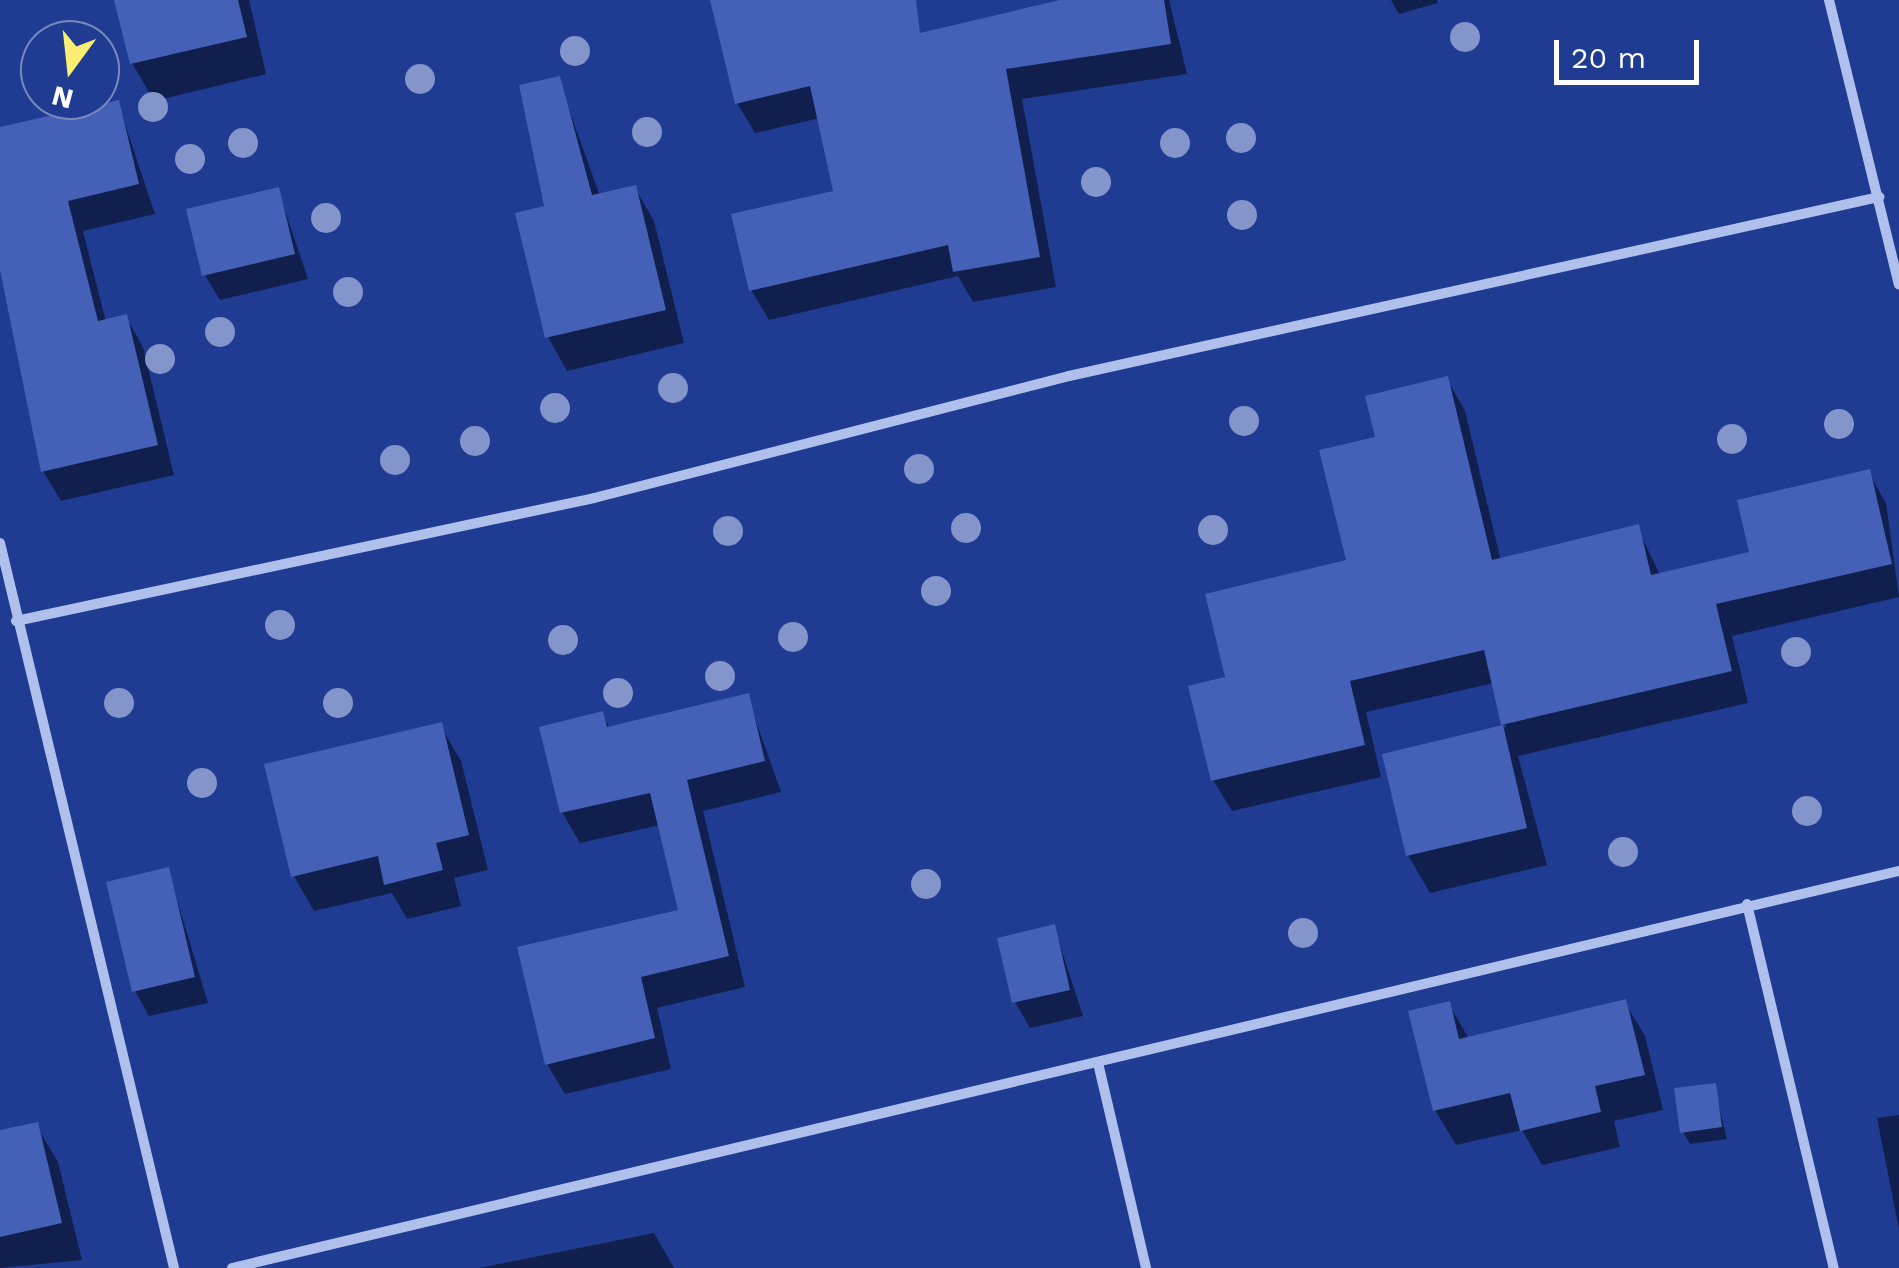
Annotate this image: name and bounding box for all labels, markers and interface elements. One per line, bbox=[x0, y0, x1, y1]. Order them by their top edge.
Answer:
north arrow bbox=[20, 20, 120, 120]
scale bar bbox=[1559, 20, 1704, 82]
text: 20 m bbox=[1571, 40, 1646, 75]
text: N bbox=[48, 79, 77, 116]

